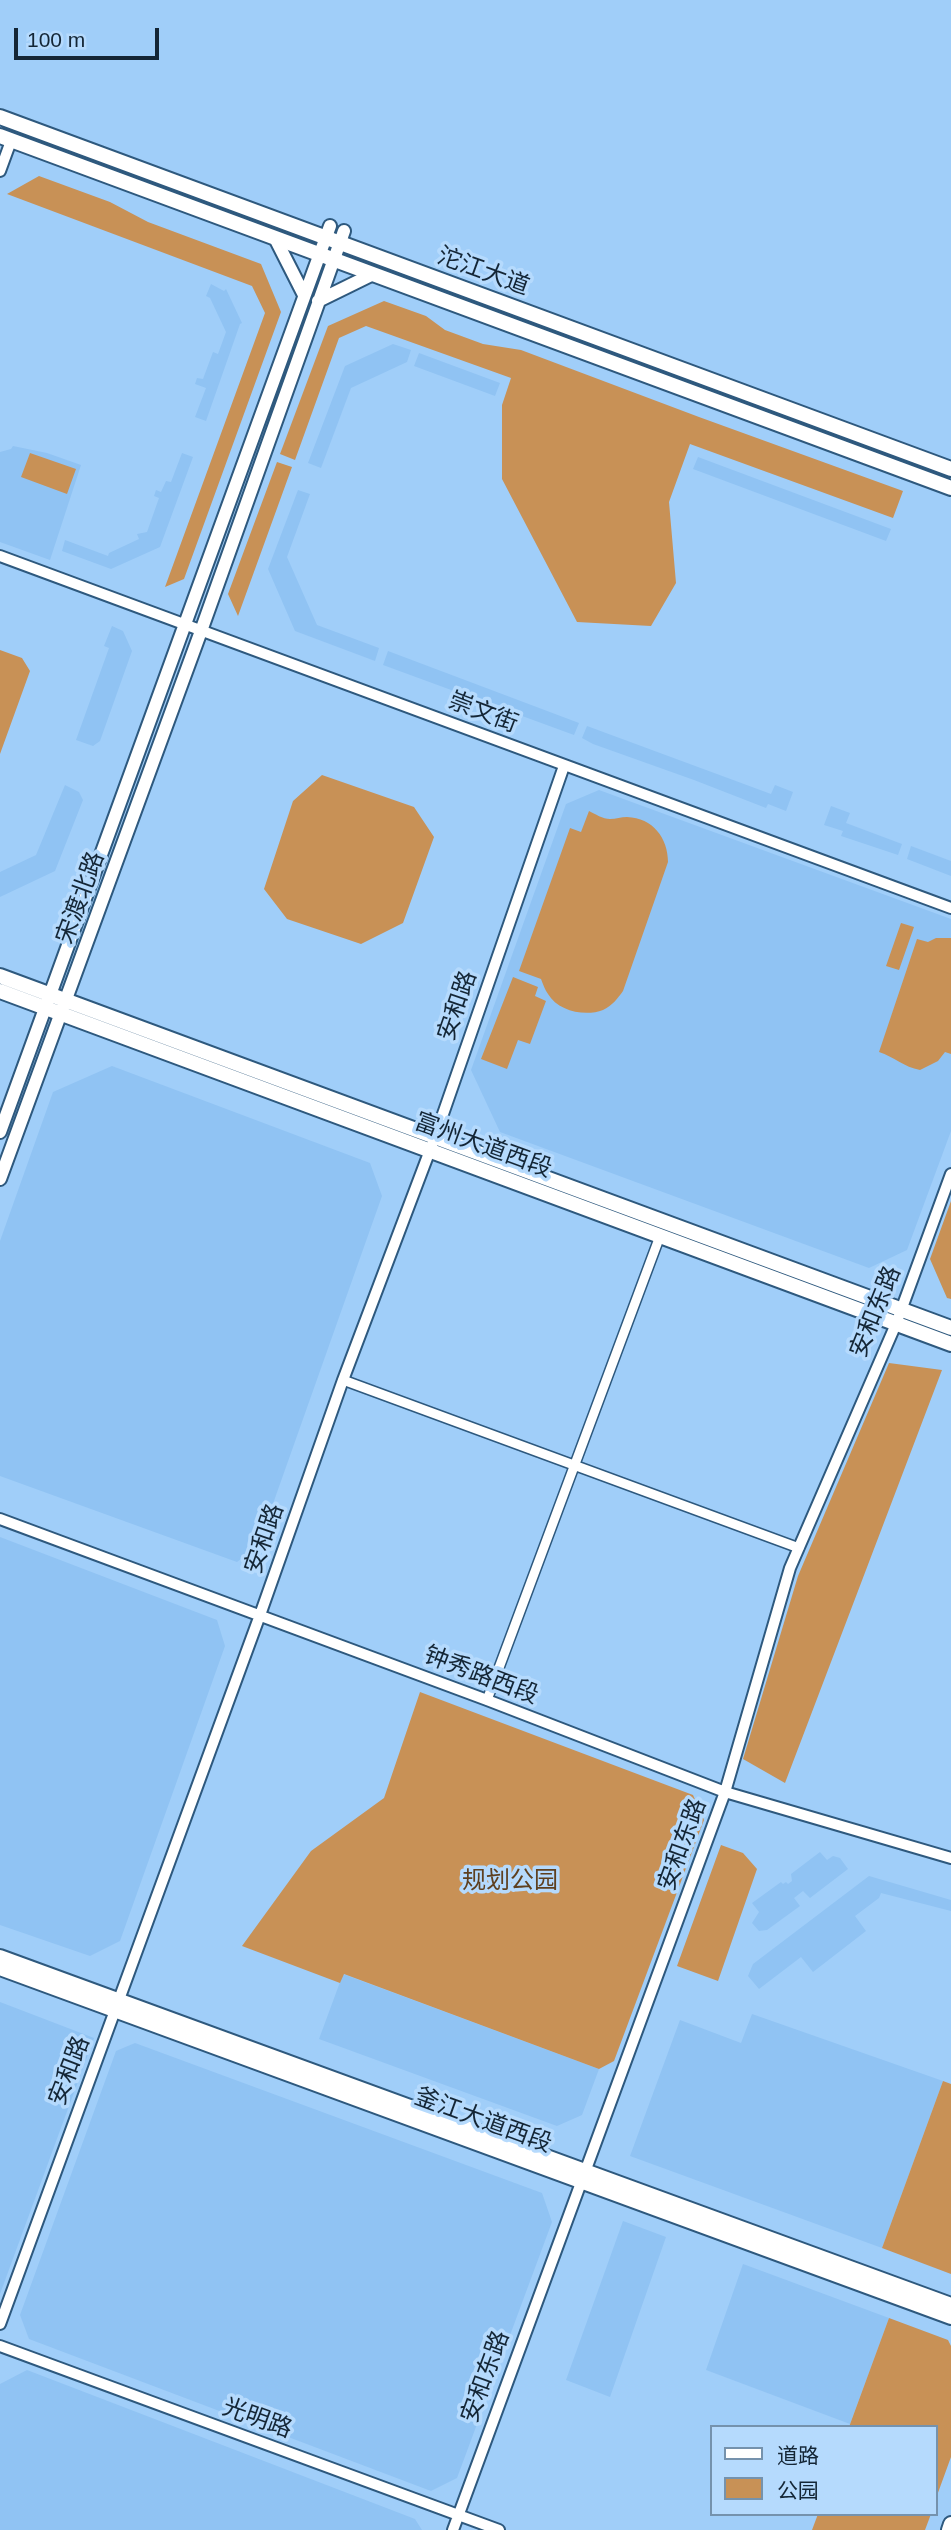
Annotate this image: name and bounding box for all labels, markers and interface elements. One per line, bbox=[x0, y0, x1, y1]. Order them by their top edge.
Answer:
scale bar bbox=[18, 14, 163, 58]
text: 100 m bbox=[27, 28, 85, 51]
street label: 沱江大道 bbox=[433, 242, 533, 302]
street label: 崇文街 bbox=[444, 687, 522, 739]
street label: 宋渡北路 bbox=[51, 848, 111, 948]
street label: 安和路 bbox=[433, 967, 483, 1045]
street label: 富州大道西段 bbox=[410, 1108, 556, 1184]
street label: 安和东路 bbox=[845, 1262, 907, 1362]
street label: 安和路 bbox=[240, 1500, 290, 1578]
street label: 钟秀路西段 bbox=[420, 1641, 542, 1711]
street label: 安和东路 bbox=[653, 1795, 713, 1895]
park label: 规划公园 bbox=[462, 1867, 558, 1895]
street label: 安和路 bbox=[44, 2032, 96, 2110]
street label: 釜江大道西段 bbox=[410, 2083, 556, 2159]
street label: 安和东路 bbox=[456, 2327, 516, 2427]
street label: 光明路 bbox=[218, 2393, 296, 2445]
legend bbox=[710, 2425, 937, 2516]
text: 道路 bbox=[777, 2444, 819, 2467]
text: 公园 bbox=[777, 2479, 819, 2502]

